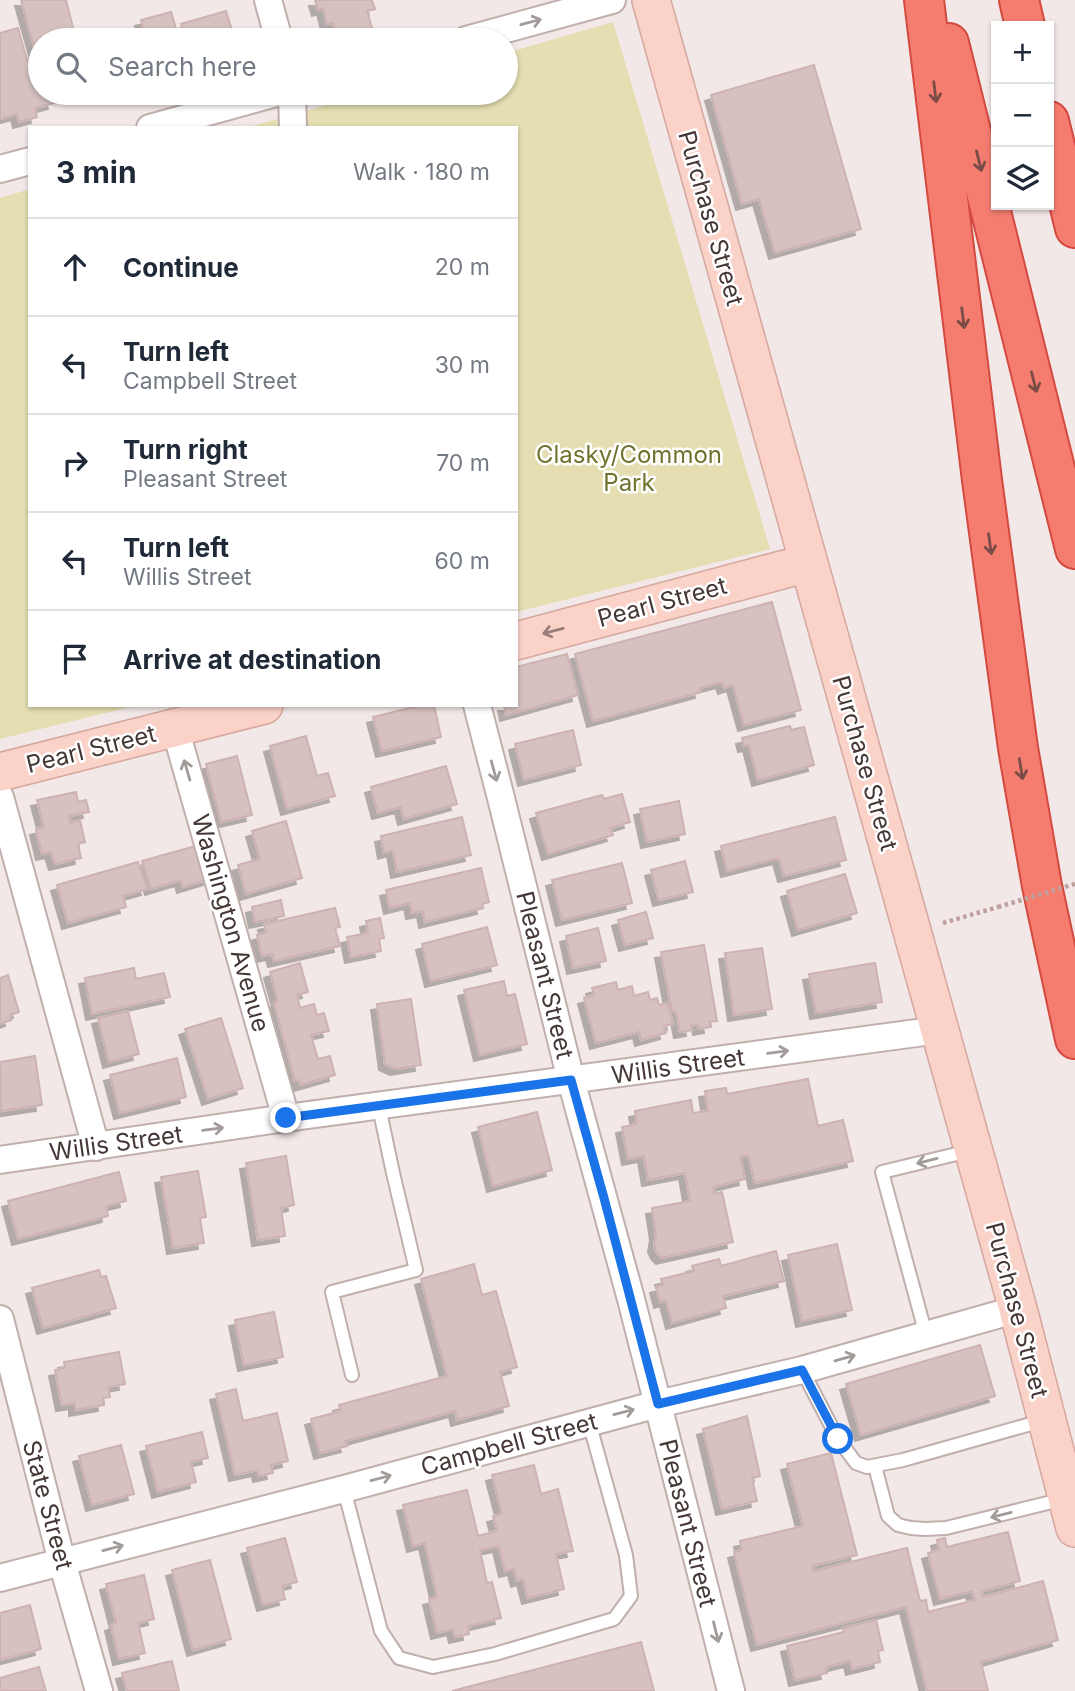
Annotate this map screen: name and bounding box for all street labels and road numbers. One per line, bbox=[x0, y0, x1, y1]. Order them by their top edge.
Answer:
street label: Purchase Street bbox=[672, 127, 750, 309]
street label: Pearl Street bbox=[594, 571, 730, 633]
street label: Purchase Street bbox=[826, 672, 904, 854]
street label: Pearl Street bbox=[23, 719, 159, 779]
street label: Washington Avenue bbox=[186, 811, 276, 1035]
street label: Pleasant Street bbox=[510, 888, 580, 1062]
street label: Willis Street bbox=[610, 1042, 747, 1090]
street label: Willis Street bbox=[48, 1119, 185, 1167]
street label: Purchase Street bbox=[980, 1219, 1054, 1401]
street label: Campbell Street bbox=[418, 1406, 601, 1481]
street label: Pleasant Street bbox=[653, 1436, 723, 1610]
street label: State Street bbox=[17, 1437, 79, 1573]

